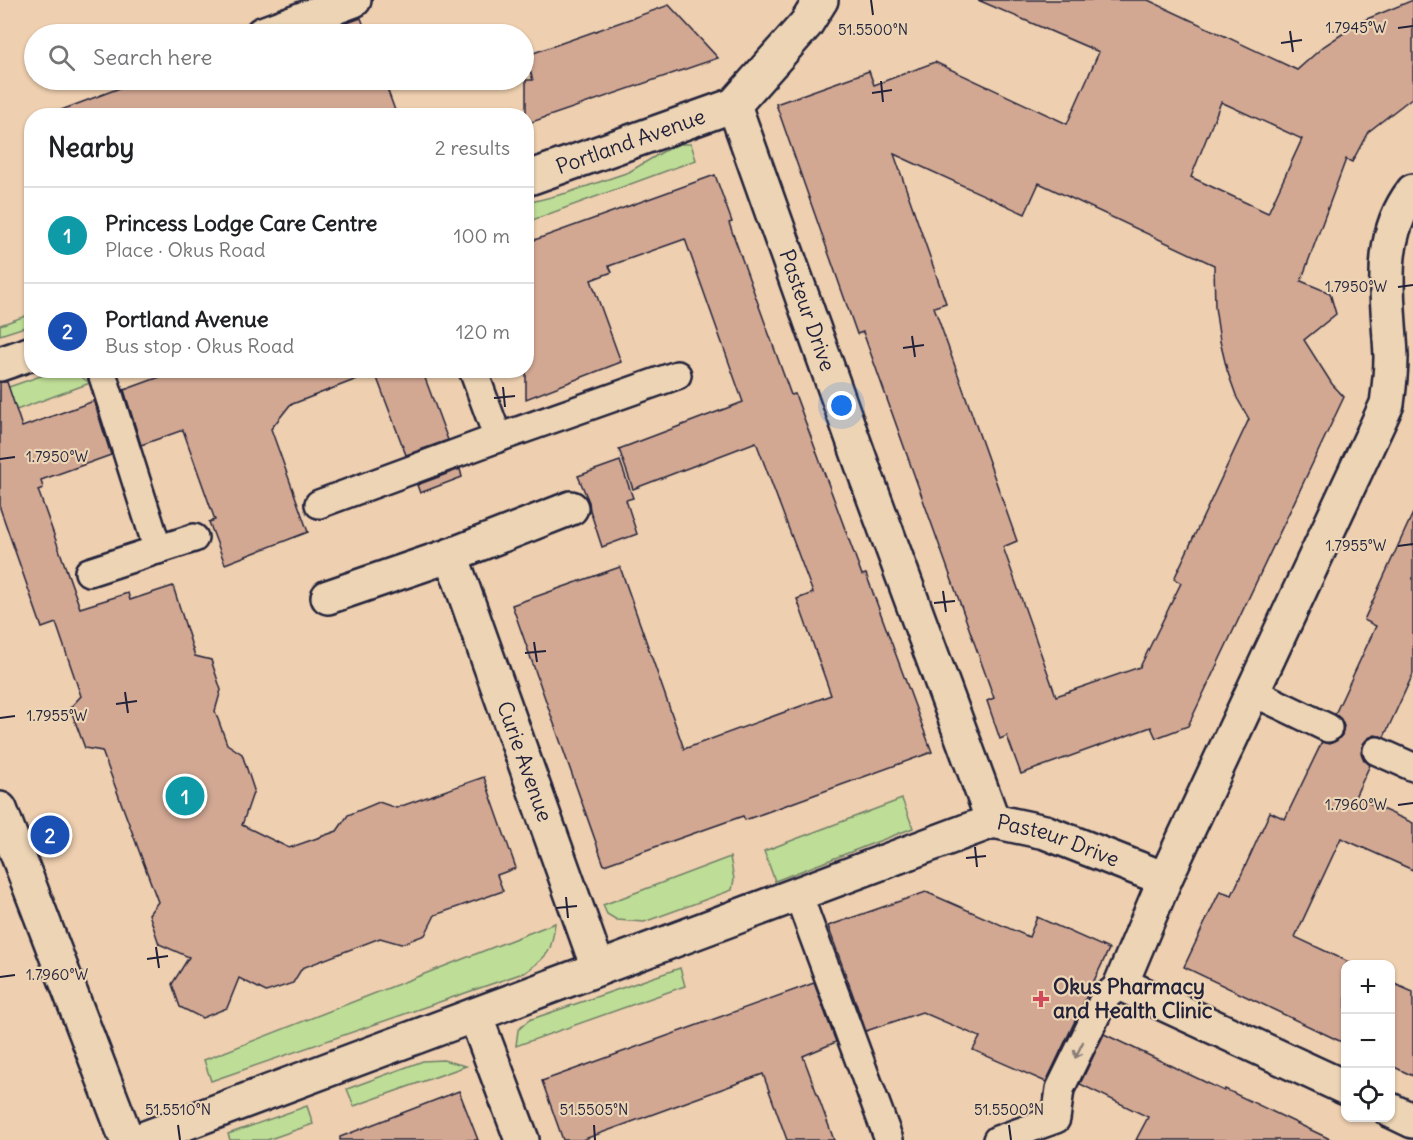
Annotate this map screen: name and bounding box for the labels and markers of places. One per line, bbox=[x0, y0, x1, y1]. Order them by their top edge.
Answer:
pin: 1 bbox=[166, 774, 204, 818]
pin: 2 bbox=[31, 812, 70, 858]
place label: Okus Pharmacy and Health Clinic bbox=[1053, 973, 1213, 1024]
marker: Okus Pharmacy and Health Clinic bbox=[1034, 992, 1048, 1006]

